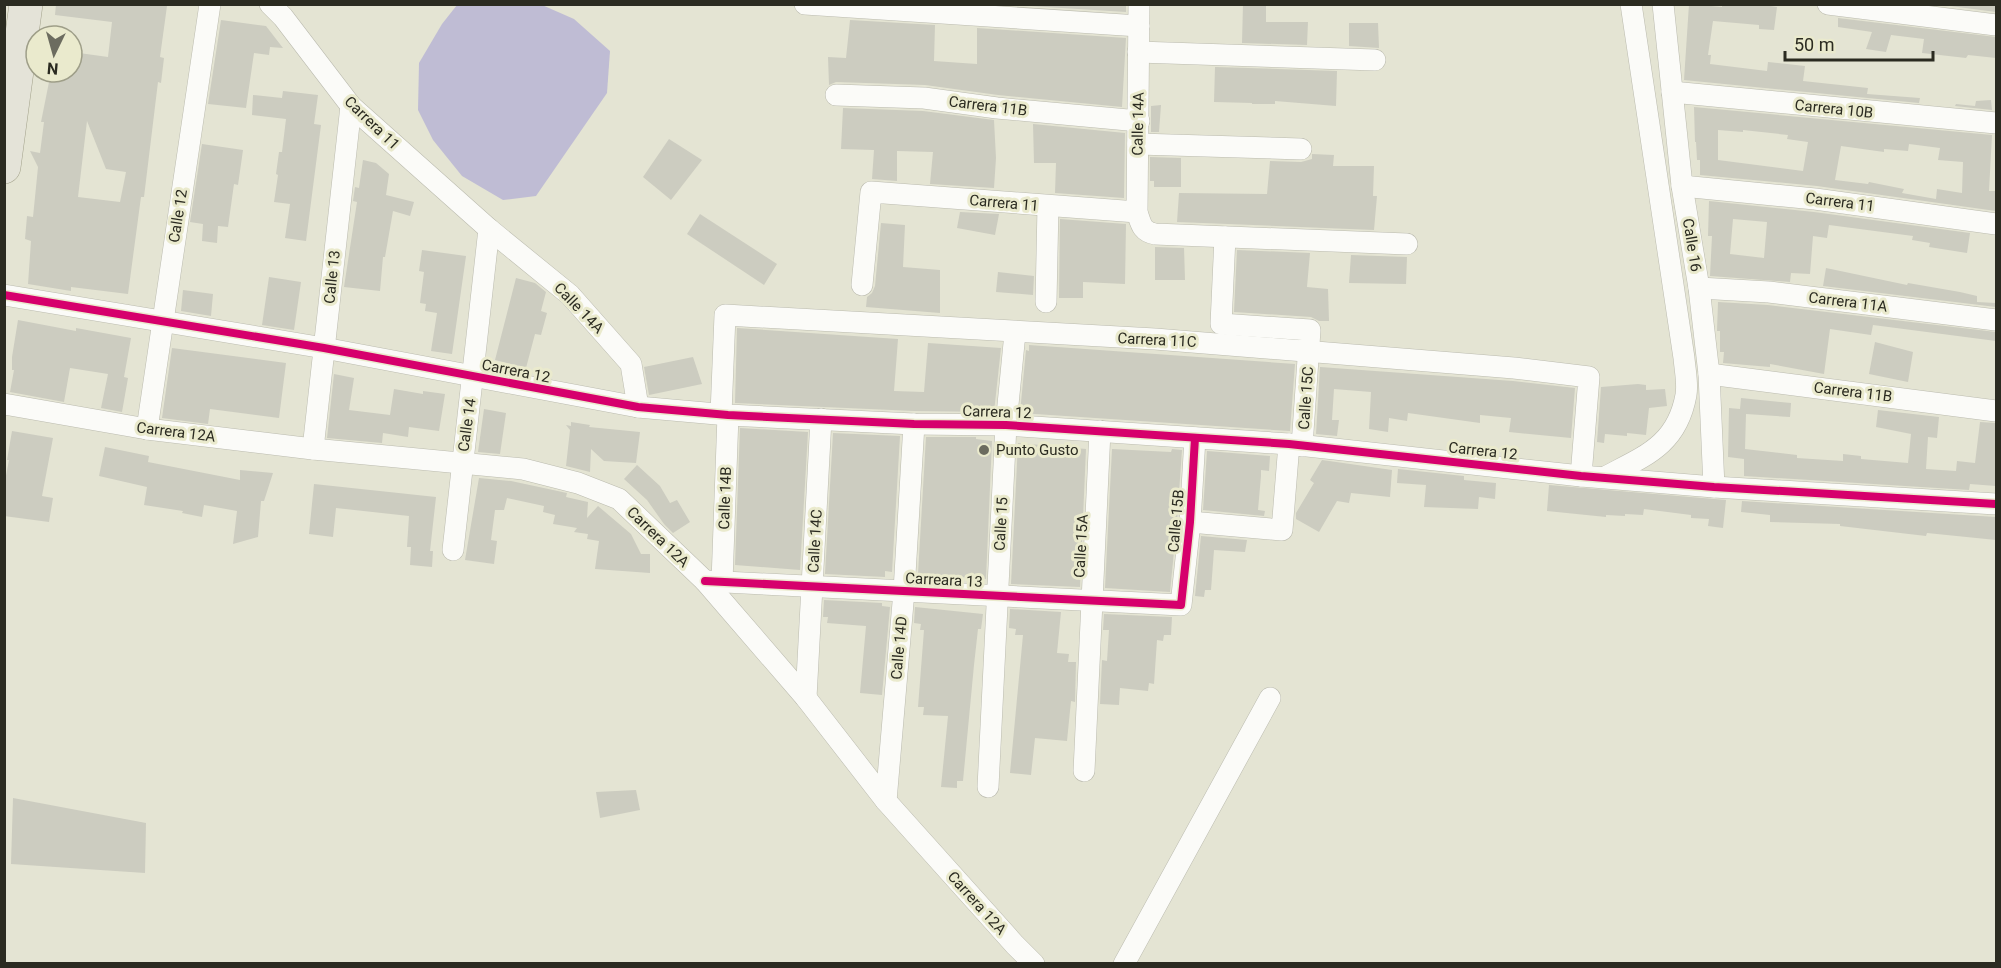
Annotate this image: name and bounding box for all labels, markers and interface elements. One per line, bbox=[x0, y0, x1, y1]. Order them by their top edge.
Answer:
north arrow bbox=[24, 24, 84, 84]
scale bar bbox=[1785, 24, 1934, 62]
text: 50 m bbox=[1794, 34, 1834, 55]
text: N bbox=[46, 58, 59, 78]
street label: Carrera 11 bbox=[341, 92, 403, 154]
street label: Carrera 11B bbox=[948, 92, 1028, 120]
street label: Calle 14A bbox=[1128, 92, 1148, 156]
street label: Carrera 10B bbox=[1794, 96, 1874, 122]
street label: Calle 12 bbox=[165, 188, 191, 244]
street label: Carrera 11 bbox=[1804, 189, 1876, 215]
street label: Carrera 11 bbox=[969, 191, 1039, 215]
street label: Calle 16 bbox=[1679, 217, 1705, 273]
street label: Calle 13 bbox=[320, 249, 344, 305]
street label: Calle 14A bbox=[550, 279, 608, 337]
street label: Carrera 11A bbox=[1808, 288, 1889, 316]
street label: Carrera 11C bbox=[1117, 329, 1197, 351]
street label: Carrera 12 bbox=[480, 356, 552, 386]
street label: Calle 15C bbox=[1295, 365, 1317, 430]
street label: Carrera 11B bbox=[1813, 378, 1893, 406]
street label: Calle 14 bbox=[454, 397, 480, 453]
street label: Carrera 12 bbox=[962, 402, 1032, 422]
street label: Carrera 12A bbox=[136, 418, 217, 446]
street label: Carrera 12 bbox=[1448, 438, 1518, 464]
place label: Punto Gusto bbox=[996, 441, 1079, 459]
marker: Punto Gusto bbox=[977, 443, 991, 457]
street label: Calle 14B bbox=[715, 466, 735, 530]
street label: Calle 15B bbox=[1164, 489, 1188, 553]
street label: Calle 15 bbox=[991, 497, 1011, 551]
street label: Carrera 12A bbox=[623, 503, 693, 571]
street label: Calle 14C bbox=[804, 509, 826, 573]
street label: Calle 15A bbox=[1070, 514, 1092, 578]
street label: Carreara 13 bbox=[905, 569, 983, 591]
street label: Calle 14D bbox=[887, 616, 911, 680]
street label: Carrera 12A bbox=[944, 868, 1010, 939]

